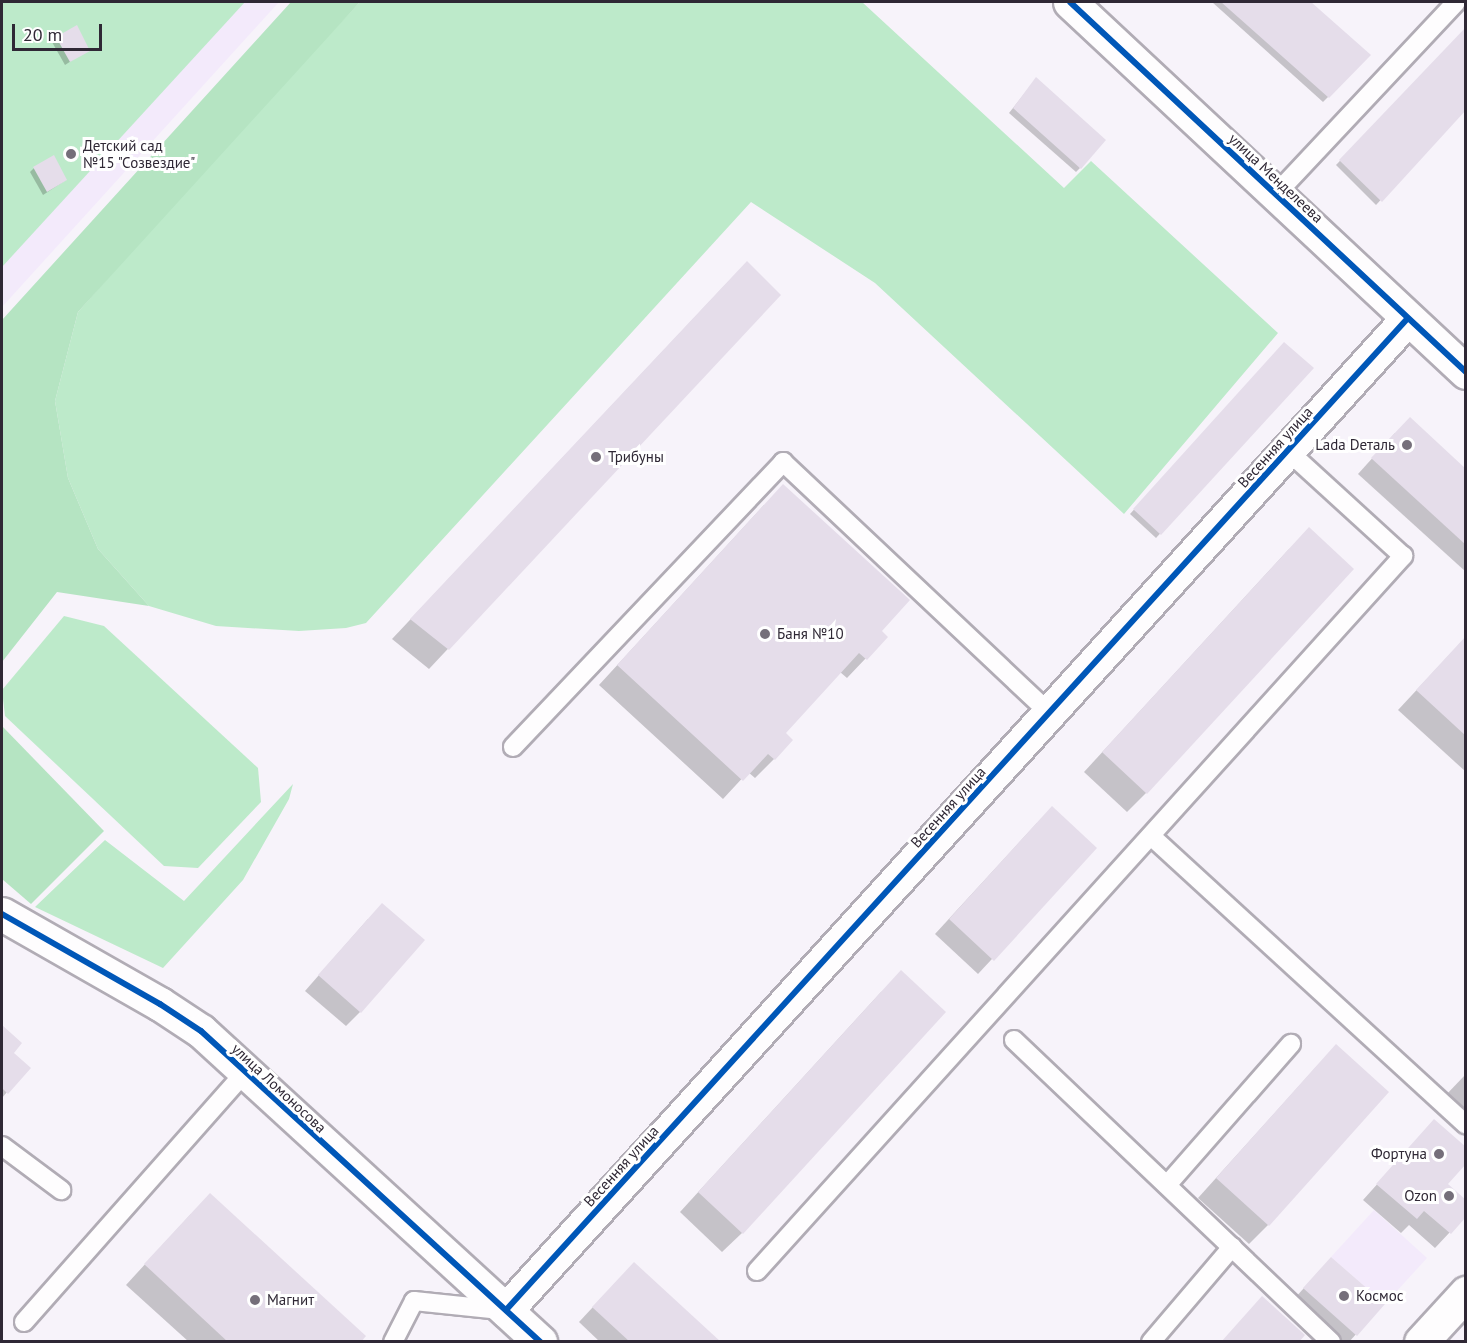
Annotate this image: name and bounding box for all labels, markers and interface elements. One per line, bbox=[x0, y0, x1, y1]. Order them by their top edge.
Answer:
scale bar bbox=[15, 12, 105, 50]
text: 20 m bbox=[23, 23, 62, 46]
street label: улица Менделеева bbox=[1225, 130, 1327, 226]
place label: Детский сад №15 "Созвездие" bbox=[83, 136, 196, 171]
marker: Детский сад №15 "Созвездие" bbox=[64, 147, 78, 161]
street label: Весенняя улица bbox=[1234, 403, 1316, 491]
place label: Lada Dеталь bbox=[1315, 436, 1395, 454]
marker: Lada Dеталь bbox=[1400, 438, 1414, 452]
place label: Трибуны bbox=[608, 448, 664, 466]
marker: Трибуны bbox=[589, 450, 603, 464]
place label: Баня №10 bbox=[777, 625, 844, 643]
marker: Баня №10 bbox=[758, 627, 772, 641]
street label: Весенняя улица bbox=[907, 763, 989, 851]
street label: улица Ломоносова bbox=[228, 1040, 330, 1136]
street label: Весенняя улица bbox=[580, 1122, 662, 1210]
place label: Фортуна bbox=[1371, 1145, 1427, 1163]
marker: Фортуна bbox=[1432, 1147, 1446, 1161]
place label: Ozon bbox=[1404, 1187, 1437, 1205]
marker: Ozon bbox=[1442, 1189, 1456, 1203]
place label: Космос bbox=[1356, 1287, 1403, 1305]
marker: Космос bbox=[1337, 1289, 1351, 1303]
place label: Магнит bbox=[267, 1291, 314, 1309]
marker: Магнит bbox=[248, 1293, 262, 1307]

